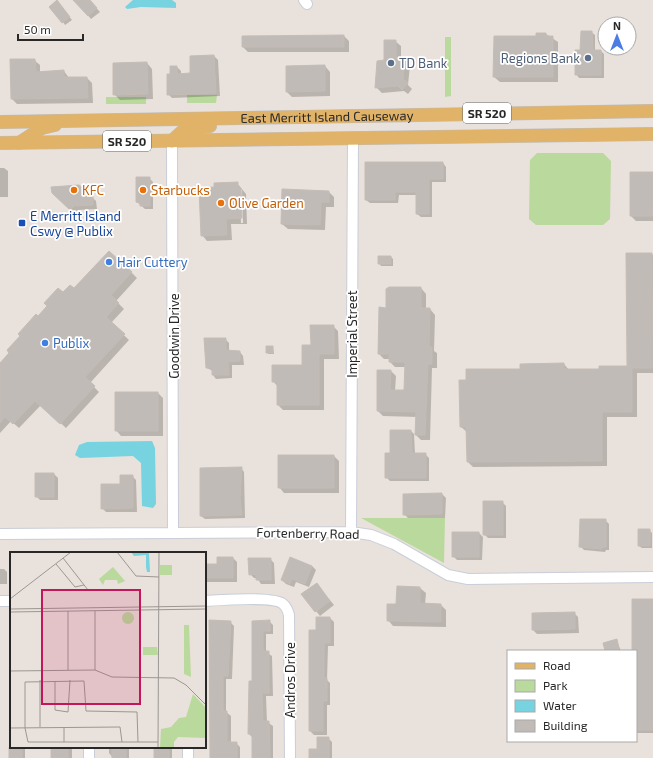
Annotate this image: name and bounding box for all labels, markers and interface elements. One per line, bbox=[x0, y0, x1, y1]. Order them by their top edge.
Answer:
scale bar bbox=[18, 16, 83, 42]
north arrow bbox=[597, 16, 637, 56]
text: N bbox=[613, 19, 621, 32]
text: 50 m bbox=[24, 22, 51, 36]
place label: Regions Bank bbox=[501, 50, 580, 66]
marker: Regions Bank bbox=[583, 53, 593, 63]
place label: TD Bank bbox=[399, 55, 448, 71]
marker: TD Bank bbox=[386, 58, 396, 68]
road number: SR 520 bbox=[463, 103, 511, 123]
street label: East Merritt Island Causeway bbox=[240, 107, 414, 126]
road number: SR 520 bbox=[103, 131, 151, 151]
place label: KFC bbox=[82, 182, 104, 198]
place label: Starbucks bbox=[151, 182, 210, 198]
marker: KFC bbox=[69, 185, 79, 195]
marker: Starbucks bbox=[138, 185, 148, 195]
place label: Olive Garden bbox=[229, 195, 304, 211]
marker: Olive Garden bbox=[216, 198, 226, 208]
place label: E Merritt Island Cswy @ Publix bbox=[30, 208, 121, 239]
marker: E Merritt Island Cswy @ Publix bbox=[17, 218, 27, 228]
place label: Hair Cuttery bbox=[117, 254, 188, 270]
marker: Hair Cuttery bbox=[104, 257, 114, 267]
street label: Imperial Street bbox=[344, 290, 360, 378]
street label: Goodwin Drive bbox=[166, 293, 182, 379]
place label: Publix bbox=[53, 335, 90, 351]
marker: Publix bbox=[40, 338, 50, 348]
street label: Fortenberry Road bbox=[256, 524, 360, 542]
inset map bbox=[10, 552, 206, 748]
street label: Andros Drive bbox=[282, 642, 298, 718]
legend bbox=[507, 650, 637, 742]
text: Road bbox=[543, 658, 571, 672]
text: Park bbox=[543, 678, 568, 692]
text: Water bbox=[543, 698, 577, 712]
text: Building bbox=[543, 718, 588, 732]

